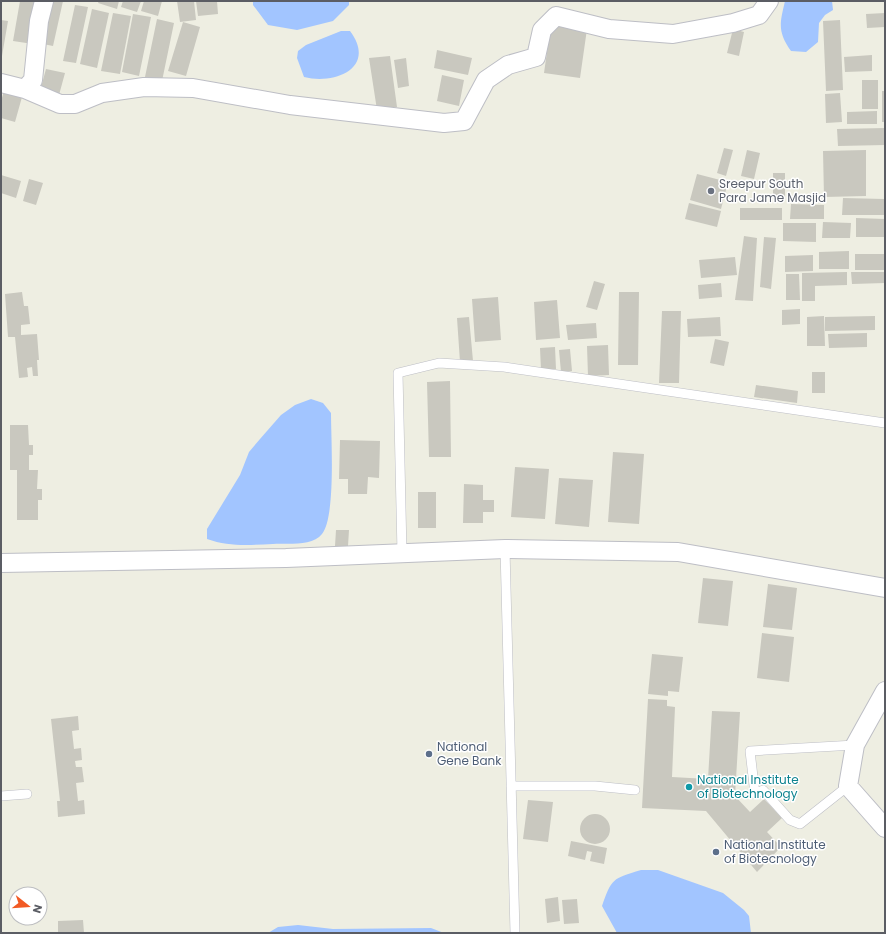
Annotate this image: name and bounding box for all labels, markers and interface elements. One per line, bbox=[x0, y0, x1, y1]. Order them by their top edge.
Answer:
place label: Sreepur South Para Jame Masjid bbox=[719, 175, 826, 206]
marker: Sreepur South Para Jame Masjid bbox=[706, 186, 716, 196]
place label: National Gene Bank bbox=[437, 738, 502, 769]
marker: National Gene Bank bbox=[424, 749, 434, 759]
place label: National Institute of Biotechnology bbox=[697, 771, 799, 802]
marker: National Institute of Biotechnology bbox=[684, 782, 694, 792]
place label: National Institute of Biotecnology bbox=[724, 836, 826, 867]
marker: National Institute of Biotecnology bbox=[711, 847, 721, 857]
north arrow bbox=[8, 886, 48, 926]
text: N bbox=[29, 903, 46, 915]

